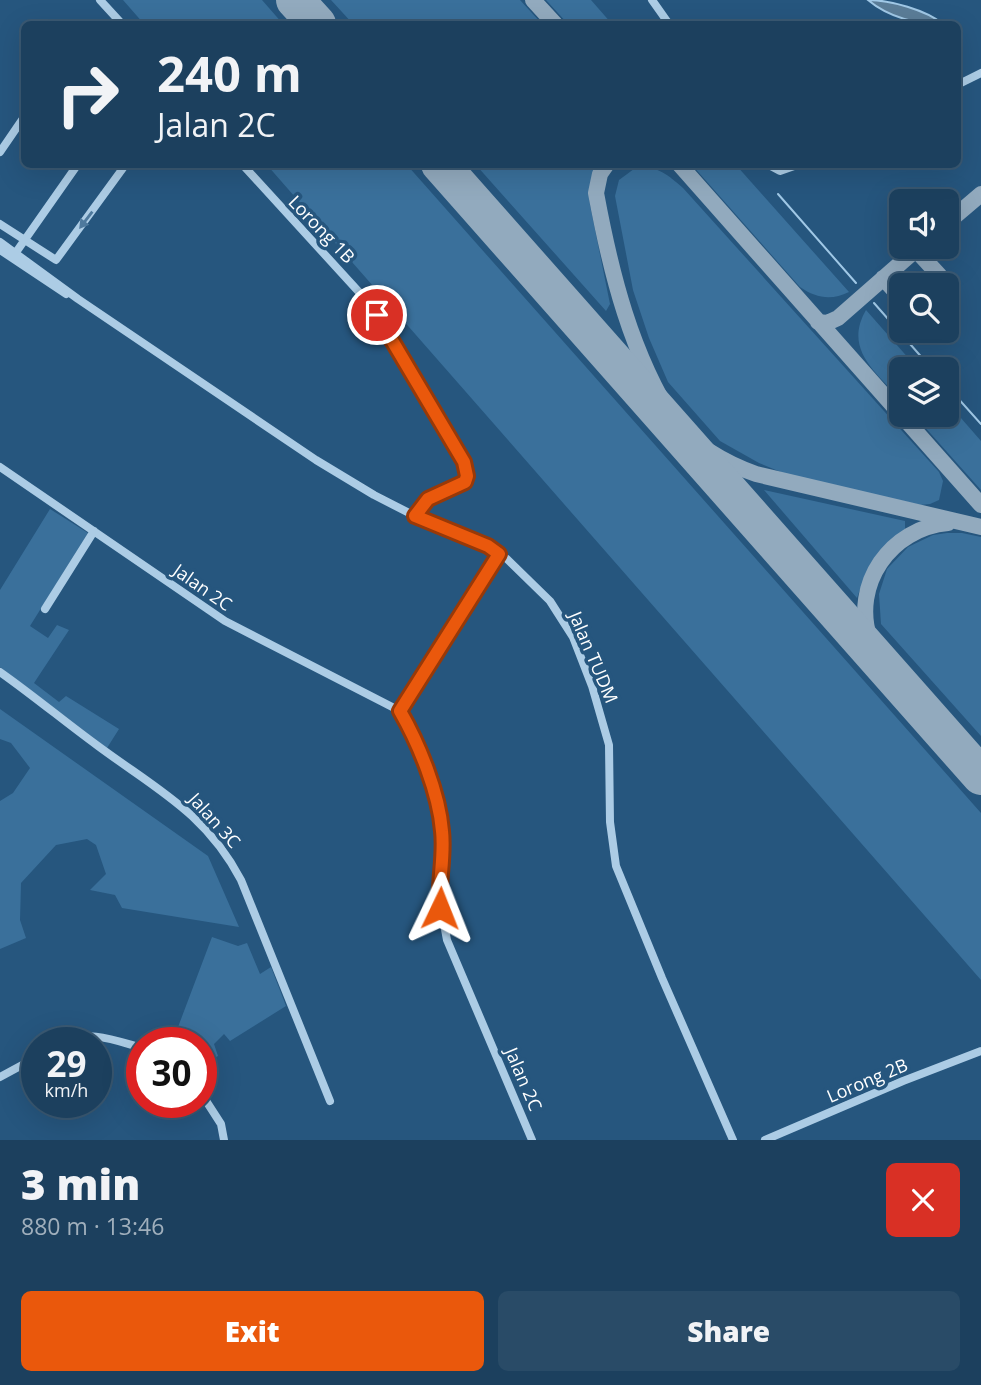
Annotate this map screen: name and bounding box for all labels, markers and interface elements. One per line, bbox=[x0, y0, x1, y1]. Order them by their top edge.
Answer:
text: 240 m bbox=[157, 40, 302, 106]
icon: right bbox=[42, 49, 133, 140]
text: Jalan 2C bbox=[157, 103, 276, 146]
map controls bbox=[889, 189, 959, 427]
button: sound bbox=[889, 189, 959, 259]
street label: Lorong 1B bbox=[284, 190, 360, 268]
one-way arrow bbox=[79, 211, 93, 229]
button: search bbox=[889, 273, 959, 343]
pin bbox=[347, 285, 407, 345]
icon: arrive bbox=[358, 296, 396, 334]
button: layers bbox=[889, 357, 959, 427]
street label: Jalan 2C bbox=[167, 557, 237, 616]
street label: Jalan TUDM bbox=[563, 606, 624, 707]
street label: Jalan 3C bbox=[182, 786, 246, 853]
position arrow bbox=[403, 871, 477, 945]
speed limit sign: 30 bbox=[126, 1027, 217, 1118]
text: 29 bbox=[46, 1040, 87, 1087]
street label: Jalan 2C bbox=[499, 1042, 548, 1114]
street label: Lorong 2B bbox=[823, 1052, 911, 1108]
text: km/h bbox=[45, 1078, 88, 1102]
text: 3 min bbox=[21, 1155, 140, 1212]
button: close bbox=[886, 1163, 960, 1237]
text: 880 m · 13:46 bbox=[21, 1210, 164, 1242]
button: Exit bbox=[21, 1291, 484, 1371]
button: Share bbox=[498, 1291, 960, 1371]

